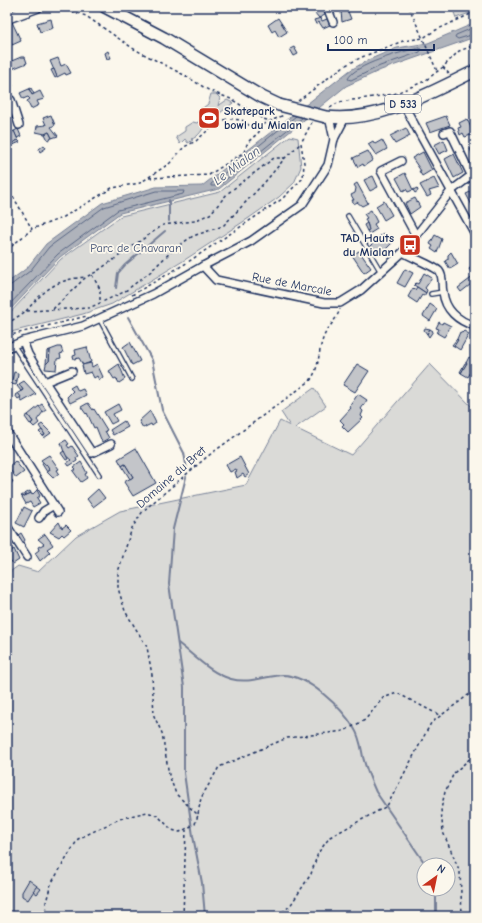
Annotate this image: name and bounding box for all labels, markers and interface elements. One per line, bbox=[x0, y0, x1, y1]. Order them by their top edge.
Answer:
scale bar bbox=[328, 26, 434, 52]
text: 100 m bbox=[334, 33, 367, 47]
road number: D 533 bbox=[385, 95, 421, 113]
place label: Skatepark bowl du Mialan bbox=[224, 104, 302, 132]
sports icon: Skatepark bowl du Mialan bbox=[196, 105, 222, 131]
water label: Le Mialan bbox=[210, 143, 263, 188]
place label: TAD Hauts du Mialan bbox=[340, 231, 394, 259]
bus stop icon: TAD Hauts du Mialan bbox=[397, 232, 423, 258]
park label: Parc de Chavaran bbox=[90, 241, 182, 255]
street label: Rue de Marcale bbox=[251, 269, 333, 299]
street label: Domaine du Bret bbox=[133, 443, 209, 511]
north arrow bbox=[416, 857, 456, 897]
text: N bbox=[435, 862, 448, 876]

